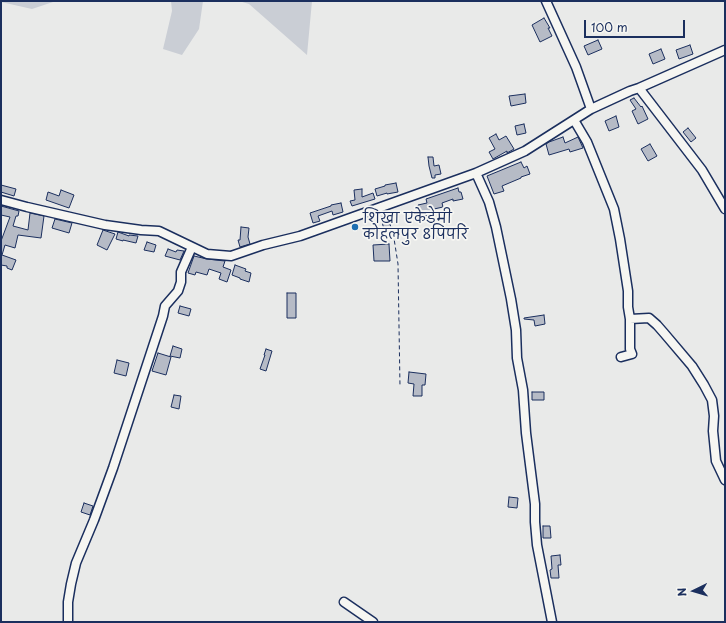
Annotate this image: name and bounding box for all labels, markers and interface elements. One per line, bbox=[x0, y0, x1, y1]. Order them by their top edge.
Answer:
scale bar bbox=[586, 12, 687, 38]
text: 100 m bbox=[591, 18, 628, 36]
place label: शिखा एकेडेमी कोहलपुर 8पिपरि bbox=[363, 211, 468, 244]
marker: शिखा एकेडेमी कोहलपुर 8पिपरि bbox=[350, 222, 360, 232]
north arrow bbox=[674, 571, 714, 611]
text: N bbox=[673, 587, 690, 597]

